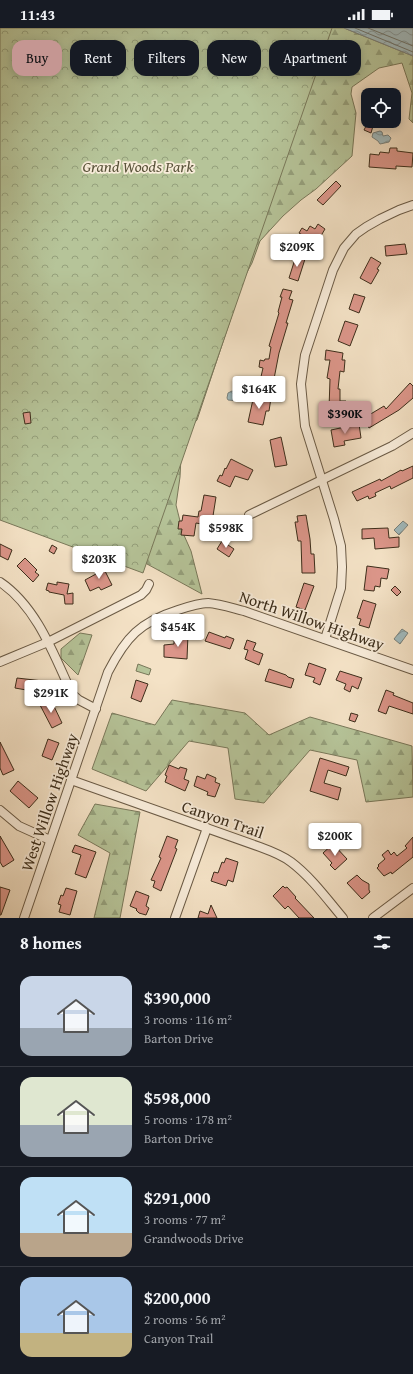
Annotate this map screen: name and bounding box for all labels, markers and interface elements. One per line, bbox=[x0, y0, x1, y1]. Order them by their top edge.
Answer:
text: 11:43 bbox=[20, 4, 55, 25]
chip: Buy bbox=[12, 40, 62, 76]
chip: Rent bbox=[70, 40, 126, 76]
chip: Filters bbox=[134, 40, 199, 76]
chip: New bbox=[207, 40, 261, 76]
chip: Apartment bbox=[269, 40, 361, 76]
map controls bbox=[361, 88, 401, 128]
button: locate bbox=[361, 88, 401, 128]
park label: Grand Woods Park bbox=[82, 154, 194, 178]
pin: $209K bbox=[269, 234, 325, 268]
text: $209K bbox=[279, 237, 315, 256]
pin: $164K bbox=[231, 376, 287, 410]
text: $164K bbox=[241, 379, 277, 398]
pin: $390K bbox=[317, 401, 373, 435]
text: $390K bbox=[327, 404, 363, 423]
pin: $598K bbox=[198, 515, 254, 549]
text: $598K bbox=[208, 518, 244, 537]
pin: $203K bbox=[71, 546, 127, 580]
text: $203K bbox=[81, 549, 117, 568]
street label: North Willow Highway bbox=[236, 584, 388, 656]
pin: $454K bbox=[150, 614, 206, 648]
text: $454K bbox=[160, 617, 196, 636]
pin: $291K bbox=[23, 680, 79, 714]
text: $291K bbox=[33, 683, 69, 702]
street label: West Willow Highway bbox=[14, 730, 84, 874]
street label: Canyon Trail bbox=[179, 794, 268, 844]
pin: $200K bbox=[307, 823, 363, 857]
text: $200K bbox=[317, 826, 353, 845]
text: 8 homes bbox=[20, 930, 82, 955]
icon: filters bbox=[371, 931, 393, 953]
text: $390,000 bbox=[144, 985, 210, 1010]
icon: home bbox=[52, 992, 100, 1040]
text: 3 rooms · 116 m² bbox=[144, 1010, 232, 1029]
text: Barton Drive bbox=[144, 1029, 213, 1048]
text: $598,000 bbox=[144, 1085, 210, 1110]
icon: home bbox=[52, 1093, 100, 1141]
text: 5 rooms · 178 m² bbox=[144, 1110, 232, 1129]
text: Barton Drive bbox=[144, 1129, 213, 1148]
text: $291,000 bbox=[144, 1185, 210, 1210]
icon: home bbox=[52, 1193, 100, 1241]
text: 3 rooms · 77 m² bbox=[144, 1210, 226, 1229]
text: Grandwoods Drive bbox=[144, 1229, 244, 1248]
text: $200,000 bbox=[144, 1285, 210, 1310]
icon: home bbox=[52, 1293, 100, 1341]
text: 2 rooms · 56 m² bbox=[144, 1310, 226, 1329]
text: Canyon Trail bbox=[144, 1329, 213, 1348]

